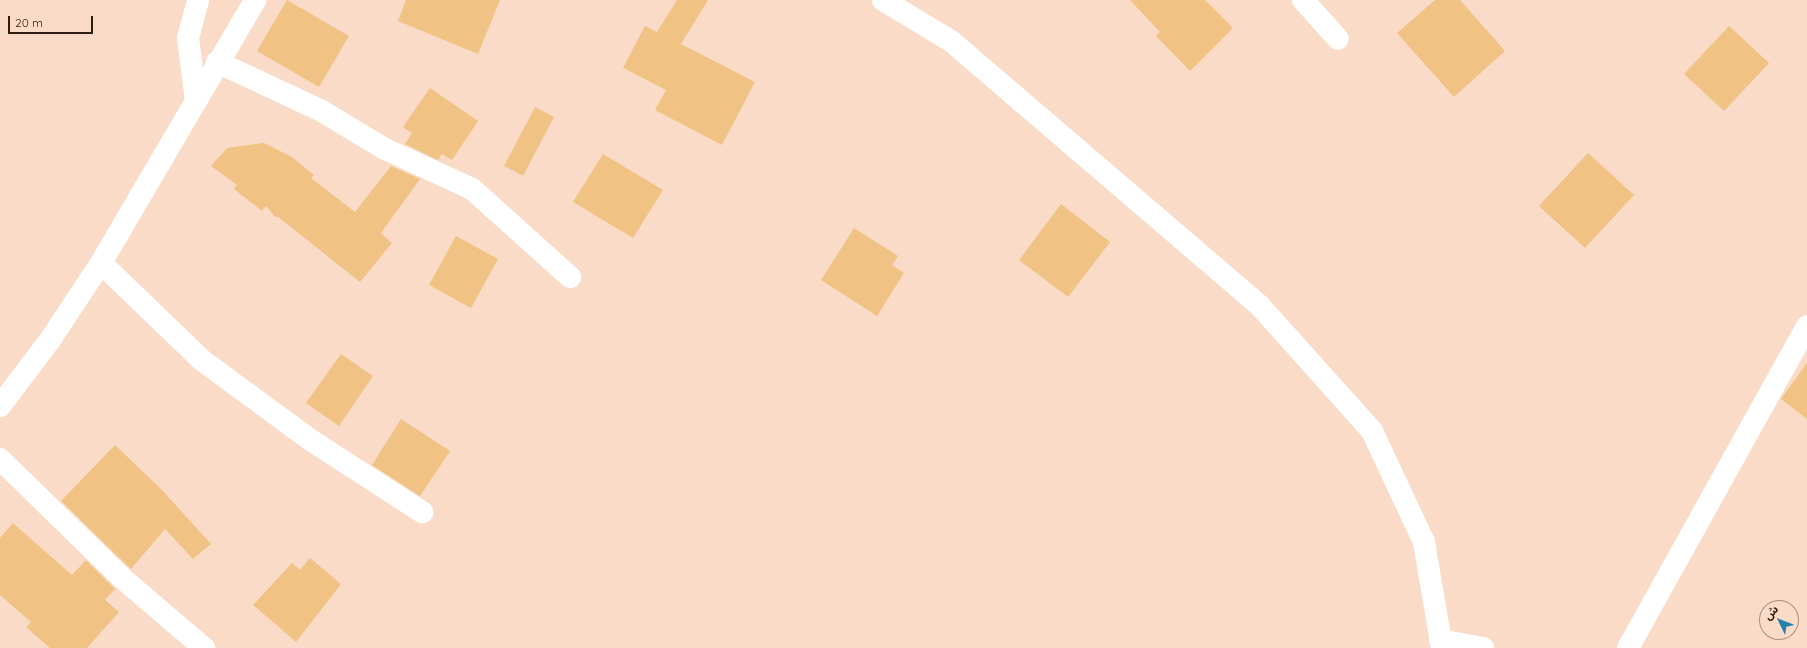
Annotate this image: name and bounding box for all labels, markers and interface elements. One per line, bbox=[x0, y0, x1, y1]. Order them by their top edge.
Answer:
scale bar bbox=[10, 8, 95, 34]
text: 20 m bbox=[15, 15, 43, 30]
north arrow bbox=[1759, 600, 1799, 640]
text: ش bbox=[1761, 602, 1781, 623]

